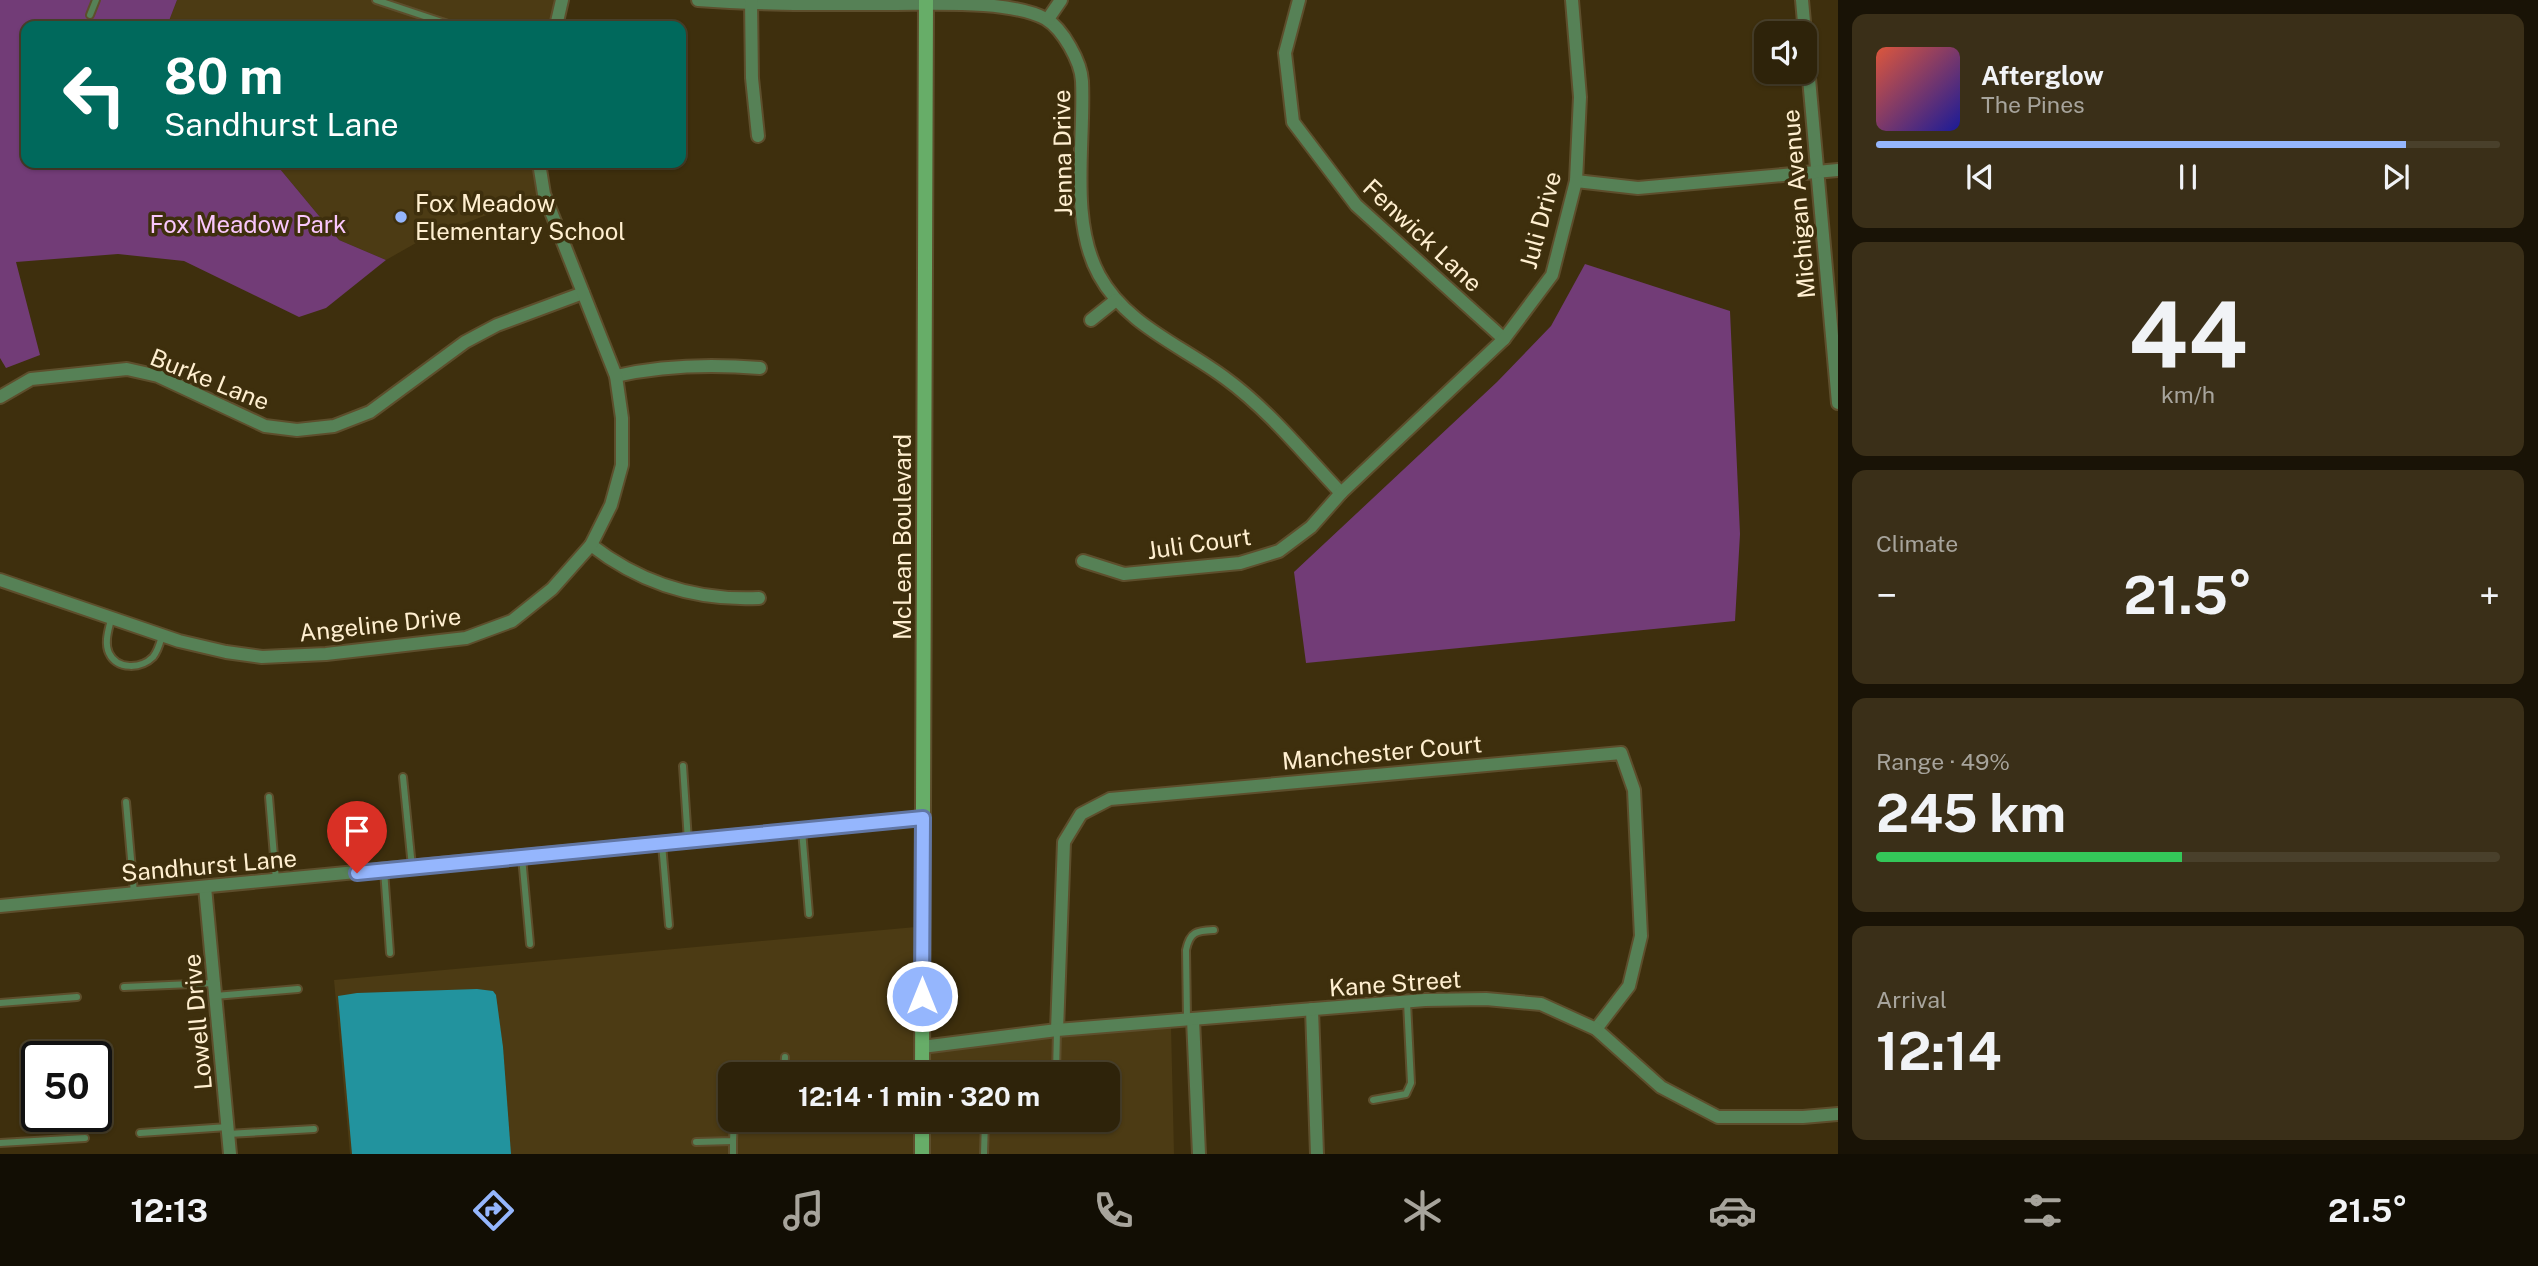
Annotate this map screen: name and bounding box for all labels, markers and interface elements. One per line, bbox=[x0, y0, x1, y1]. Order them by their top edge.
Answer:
map controls bbox=[1754, 21, 1817, 84]
button: sound bbox=[1754, 21, 1817, 84]
text: 80 m bbox=[164, 47, 283, 105]
icon: left bbox=[49, 49, 140, 140]
text: Afterglow bbox=[1981, 60, 2104, 91]
street label: Jenna Drive bbox=[1047, 89, 1077, 217]
text: The Pines bbox=[1981, 91, 2085, 118]
text: Sandhurst Lane bbox=[164, 106, 399, 143]
street label: Michigan Avenue bbox=[1776, 108, 1820, 300]
icon: previous bbox=[1961, 158, 1999, 196]
icon: pause bbox=[2169, 158, 2207, 196]
icon: next bbox=[2377, 158, 2415, 196]
street label: Juli Drive bbox=[1514, 168, 1566, 272]
street label: Fenwick Lane bbox=[1358, 173, 1488, 297]
place label: Fox Meadow Elementary School bbox=[415, 189, 626, 245]
marker: Fox Meadow Elementary School bbox=[393, 209, 409, 225]
park label: Fox Meadow Park bbox=[149, 210, 347, 238]
text: 44 bbox=[2128, 282, 2248, 388]
street label: Burke Lane bbox=[146, 342, 274, 416]
text: km/h bbox=[2161, 381, 2215, 408]
street label: McLean Boulevard bbox=[888, 434, 916, 640]
street label: Juli Court bbox=[1145, 522, 1253, 564]
text: Climate bbox=[1876, 530, 1958, 557]
text: 21.5° bbox=[2123, 565, 2253, 626]
text: − bbox=[1876, 573, 1897, 618]
text: + bbox=[2479, 573, 2500, 618]
street label: Angeline Drive bbox=[298, 602, 462, 646]
street label: Manchester Court bbox=[1281, 729, 1483, 775]
text: Range · 49% bbox=[1876, 748, 2010, 775]
text: 245 km bbox=[1876, 783, 2066, 844]
pin bbox=[327, 801, 387, 873]
icon: arrive bbox=[338, 812, 376, 850]
street label: Sandhurst Lane bbox=[120, 843, 298, 887]
street label: Lowell Drive bbox=[177, 953, 217, 1091]
position arrow bbox=[885, 959, 959, 1033]
street label: Kane Street bbox=[1328, 964, 1462, 1002]
text: Arrival bbox=[1876, 986, 1947, 1013]
text: 12:14 bbox=[1876, 1021, 2002, 1082]
speed limit sign: 50 bbox=[21, 1041, 112, 1132]
text: 12:14 · 1 min · 320 m bbox=[798, 1081, 1040, 1112]
icon: directions bbox=[469, 1186, 518, 1235]
icon: music bbox=[779, 1186, 828, 1235]
icon: phone bbox=[1089, 1186, 1138, 1235]
icon: climate bbox=[1398, 1186, 1447, 1235]
icon: car bbox=[1708, 1186, 1757, 1235]
icon: filters bbox=[2018, 1186, 2067, 1235]
text: 12:13 bbox=[130, 1192, 208, 1229]
text: 21.5° bbox=[2328, 1192, 2407, 1229]

